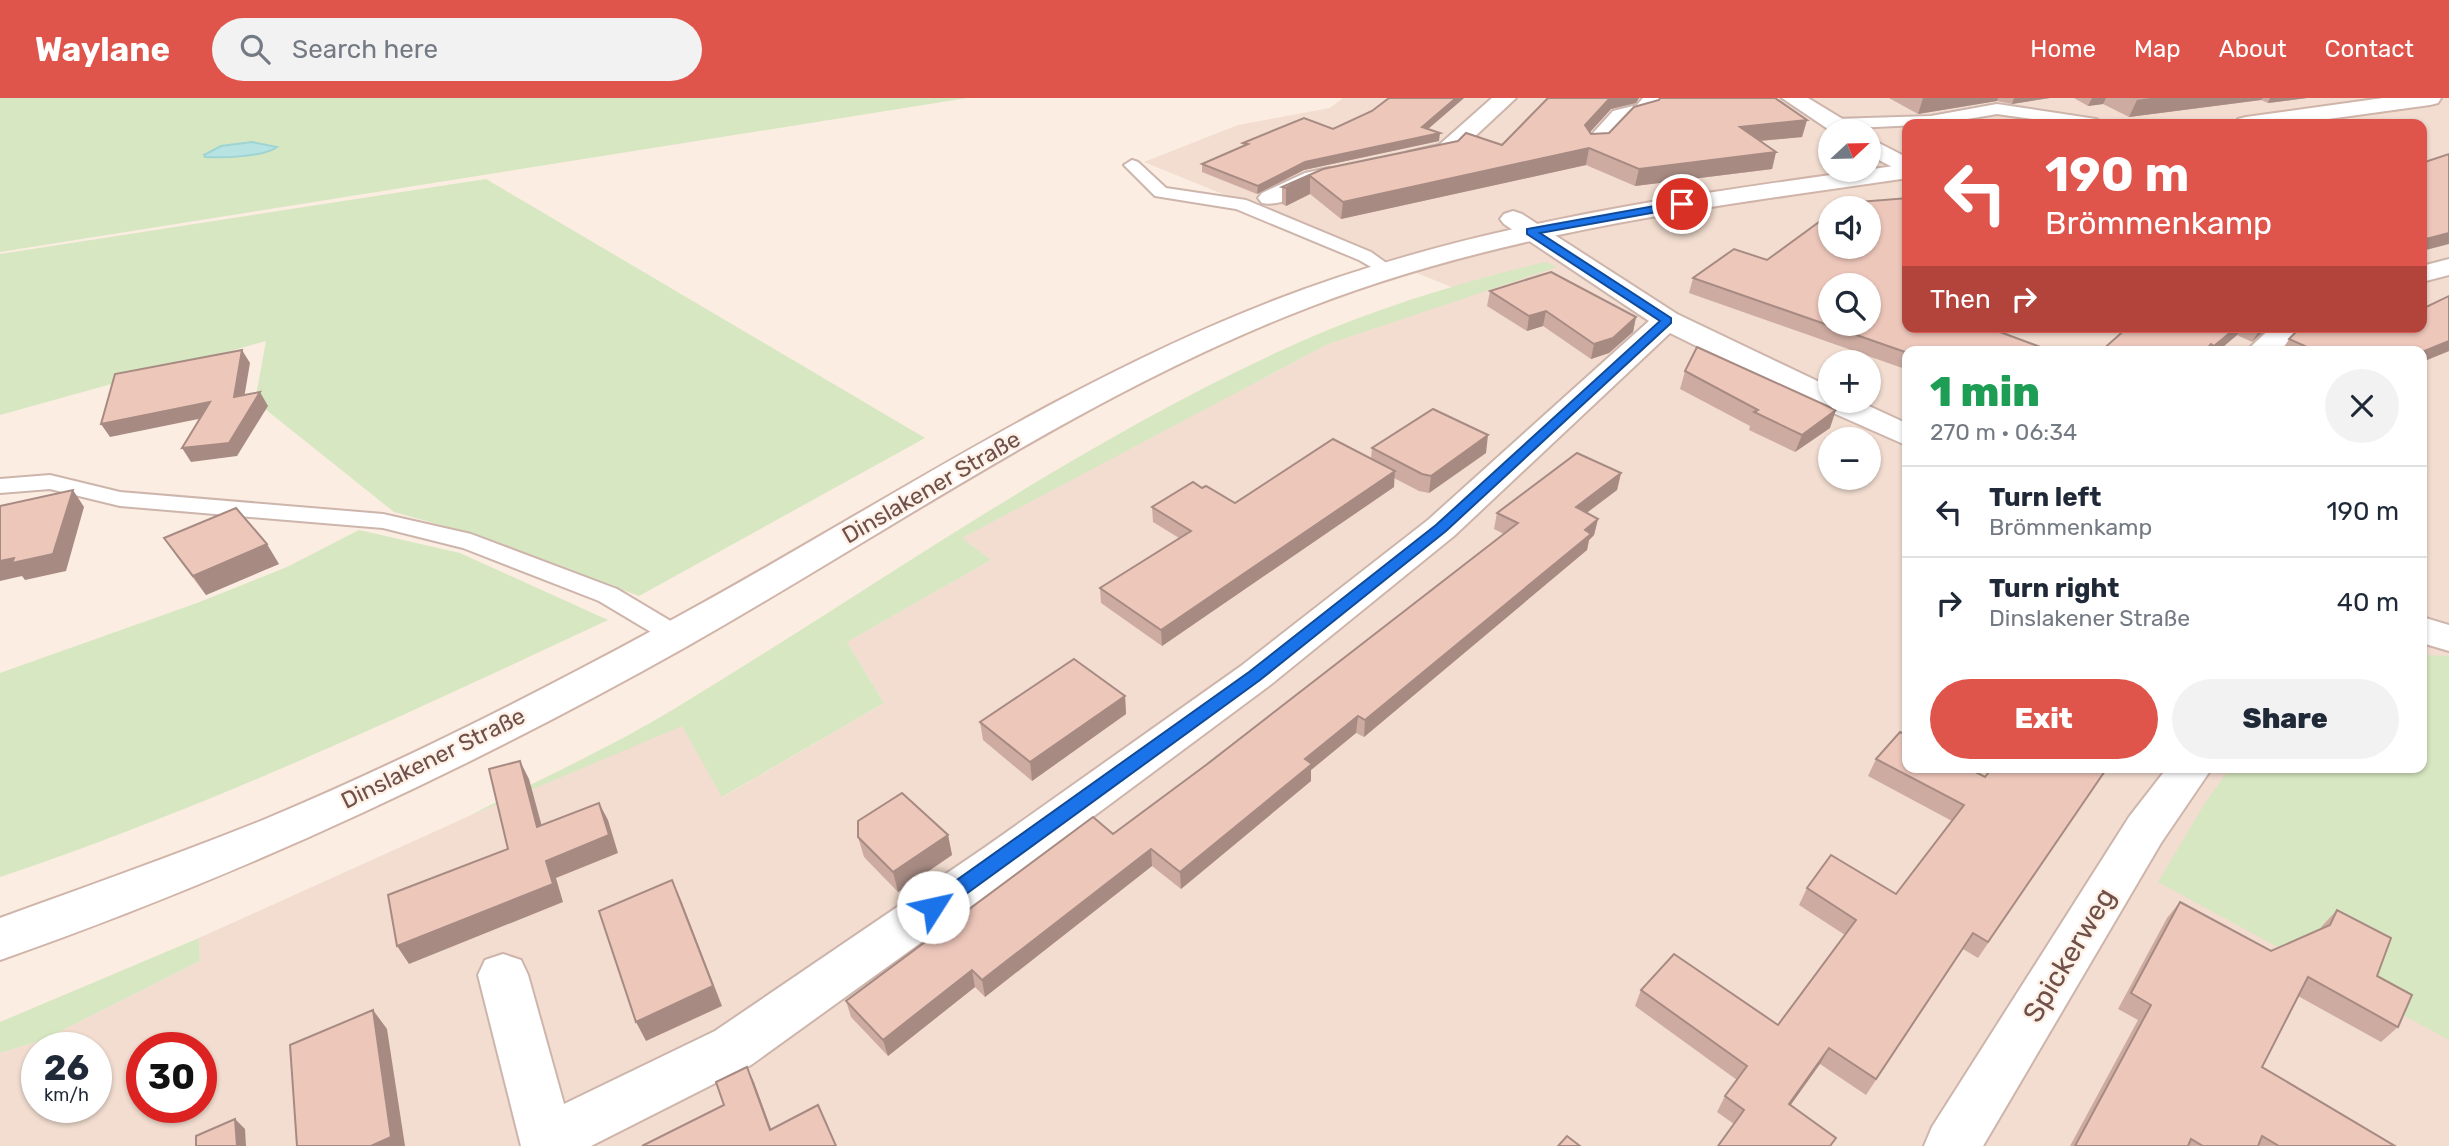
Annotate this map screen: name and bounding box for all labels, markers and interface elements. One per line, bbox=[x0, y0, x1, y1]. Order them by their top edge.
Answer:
search box bbox=[212, 18, 702, 81]
text: Waylane bbox=[35, 30, 170, 69]
icon: search bbox=[236, 30, 274, 68]
text: Search here bbox=[292, 34, 438, 65]
text: Home bbox=[2030, 35, 2096, 63]
text: Map bbox=[2134, 35, 2181, 63]
text: About bbox=[2219, 35, 2287, 63]
text: Contact bbox=[2325, 35, 2414, 63]
north arrow bbox=[1818, 119, 1881, 182]
map controls bbox=[1818, 119, 1881, 490]
text: 190 m bbox=[2045, 145, 2189, 203]
icon: left bbox=[1930, 147, 2021, 238]
pin bbox=[1652, 174, 1712, 234]
icon: arrive bbox=[1663, 185, 1701, 223]
button: sound bbox=[1818, 196, 1881, 259]
text: Brömmenkamp bbox=[2045, 204, 2272, 242]
button: search bbox=[1818, 273, 1881, 336]
icon: right bbox=[2005, 280, 2043, 318]
text: Then bbox=[1930, 284, 1991, 315]
button: + bbox=[1818, 350, 1881, 413]
text: 1 min bbox=[1930, 367, 2040, 417]
button: close bbox=[2325, 369, 2399, 443]
text: 270 m · 06:34 bbox=[1930, 418, 2077, 446]
street label: Dinslakener Straße bbox=[837, 425, 1025, 549]
button: − bbox=[1818, 427, 1881, 490]
text: Turn left bbox=[1989, 482, 2101, 513]
icon: left bbox=[1930, 493, 1968, 531]
text: 190 m bbox=[2326, 496, 2399, 527]
text: Brömmenkamp bbox=[1989, 513, 2152, 541]
text: Turn right bbox=[1989, 573, 2119, 604]
icon: right bbox=[1930, 584, 1968, 622]
text: 40 m bbox=[2337, 587, 2399, 618]
text: Dinslakener Straße bbox=[1989, 604, 2190, 632]
button: Exit bbox=[1930, 679, 2158, 759]
button: Share bbox=[2172, 679, 2399, 759]
street label: Dinslakener Straße bbox=[336, 701, 530, 815]
position arrow bbox=[896, 870, 970, 944]
street label: Spickerweg bbox=[2016, 882, 2122, 1028]
speed limit sign: 30 bbox=[126, 1032, 217, 1123]
text: 26 bbox=[44, 1047, 89, 1089]
text: km/h bbox=[44, 1084, 89, 1106]

